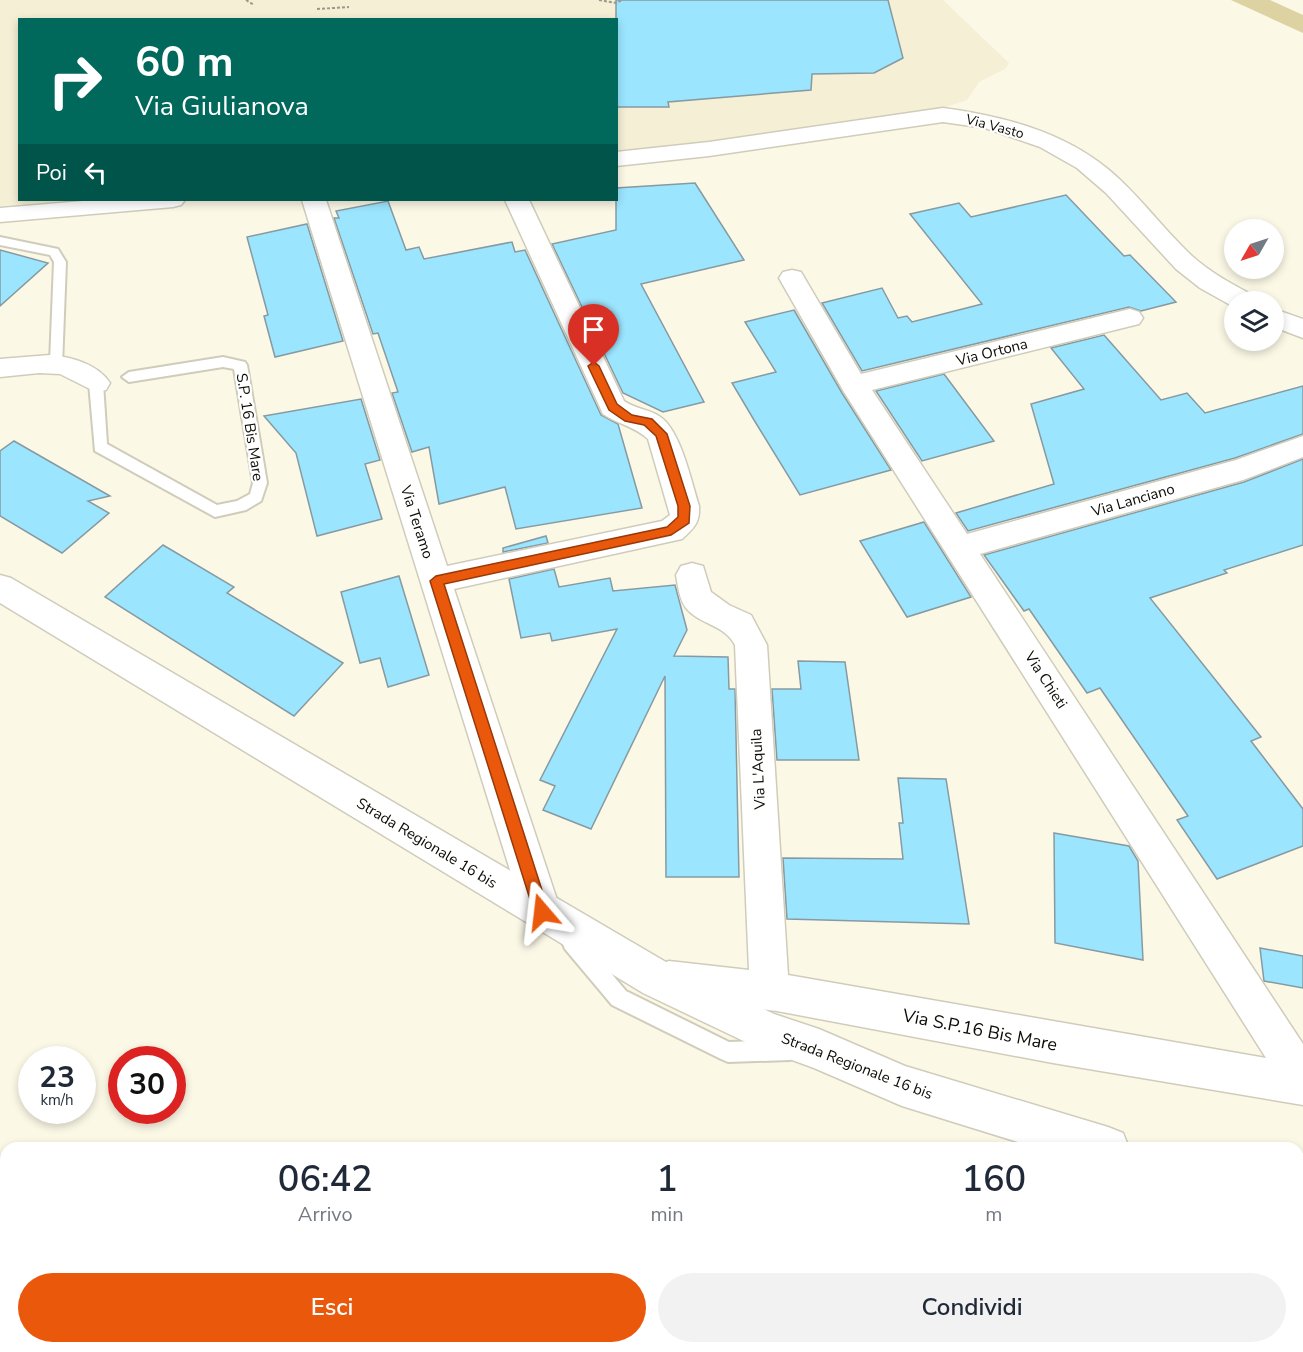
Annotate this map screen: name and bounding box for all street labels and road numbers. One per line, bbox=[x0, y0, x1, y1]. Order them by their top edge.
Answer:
street label: Via Vasto bbox=[963, 109, 1026, 143]
street label: Via Ortona bbox=[953, 333, 1030, 371]
street label: S.P. 16 Bis Mare bbox=[232, 372, 268, 482]
street label: Via Lanciano bbox=[1088, 479, 1177, 522]
street label: Via Teramo bbox=[395, 482, 438, 561]
street label: Via Chieti bbox=[1020, 647, 1072, 712]
street label: Via L'Aquila bbox=[746, 728, 770, 811]
street label: Strada Regionale 16 bis bbox=[353, 793, 501, 893]
street label: Via S.P.16 Bis Mare bbox=[900, 1003, 1059, 1057]
street label: Strada Regionale 16 bis bbox=[778, 1028, 936, 1104]

